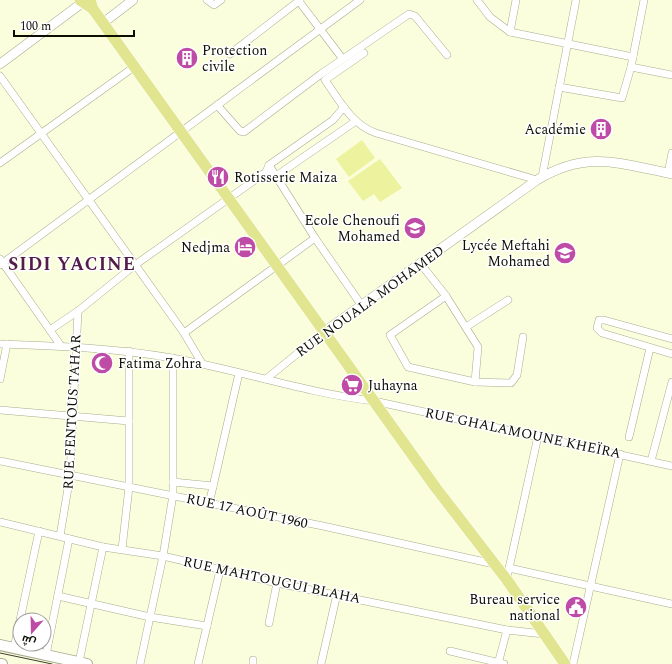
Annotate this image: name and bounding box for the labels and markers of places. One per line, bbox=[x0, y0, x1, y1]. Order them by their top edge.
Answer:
place label: Protection civile bbox=[202, 40, 267, 77]
building icon: Protection civile bbox=[174, 45, 200, 71]
building icon: Académie bbox=[588, 116, 614, 142]
place label: Académie bbox=[524, 119, 586, 140]
restaurant icon: Rotisserie Maiza bbox=[205, 164, 231, 190]
place label: Rotisserie Maiza bbox=[234, 167, 338, 188]
place label: Ecole Chenoufi Mohamed bbox=[304, 210, 400, 247]
school or university icon: Ecole Chenoufi Mohamed bbox=[402, 215, 428, 241]
hotel icon: Nedjma bbox=[232, 234, 258, 260]
place label: Lycée Meftahi Mohamed bbox=[462, 235, 550, 272]
place label: Nedjma bbox=[181, 237, 230, 258]
school or university icon: Lycée Meftahi Mohamed bbox=[552, 240, 578, 266]
mosque icon: Fatima Zohra bbox=[89, 350, 115, 376]
place label: Fatima Zohra bbox=[118, 353, 202, 374]
supermarket icon: Juhayna bbox=[339, 372, 365, 398]
place label: Juhayna bbox=[368, 375, 418, 396]
place label: Bureau service national bbox=[469, 589, 560, 626]
public building icon: Bureau service national bbox=[563, 594, 589, 620]

